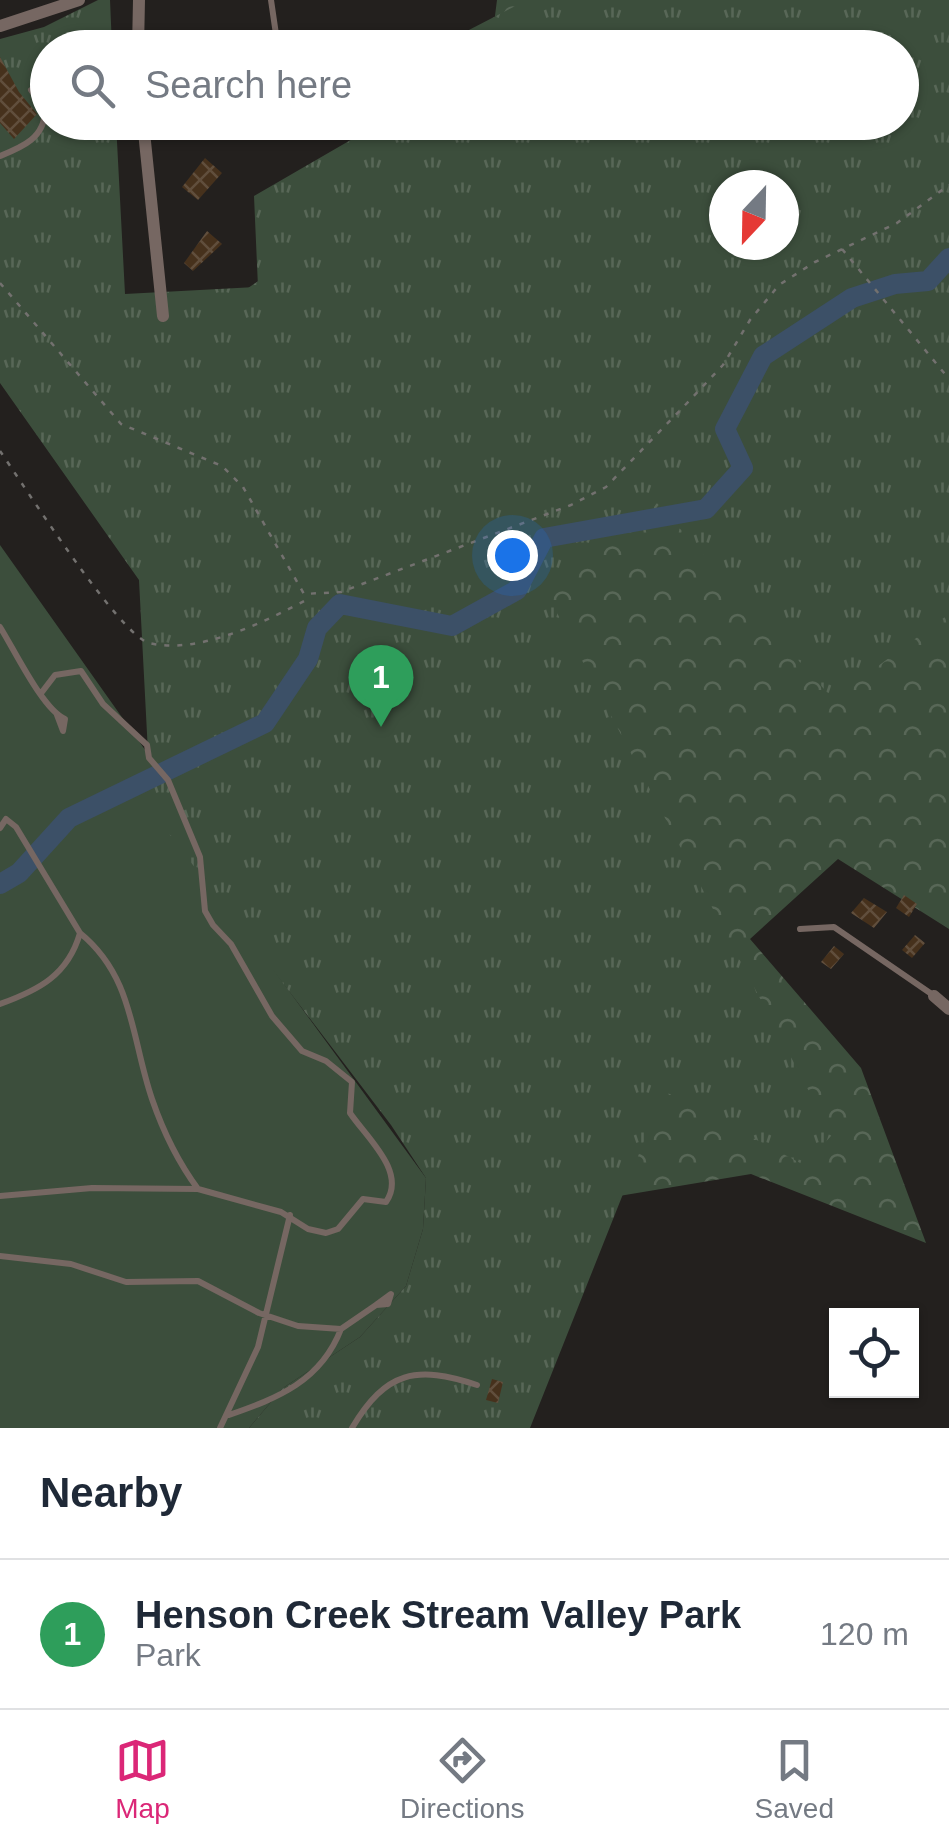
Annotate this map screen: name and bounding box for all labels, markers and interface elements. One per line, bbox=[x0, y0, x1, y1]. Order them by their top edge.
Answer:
search box bbox=[30, 30, 919, 140]
icon: search bbox=[65, 58, 120, 113]
text: Search here bbox=[145, 64, 352, 106]
north arrow bbox=[709, 170, 799, 260]
your location bbox=[487, 530, 538, 581]
pin: 1 bbox=[348, 644, 414, 727]
map controls bbox=[829, 1308, 919, 1398]
button: locate bbox=[829, 1308, 919, 1398]
text: Nearby bbox=[40, 1469, 182, 1516]
text: Henson Creek Stream Valley Park bbox=[135, 1594, 741, 1636]
text: 1 bbox=[64, 1616, 81, 1652]
text: 120 m bbox=[820, 1616, 909, 1652]
text: Park bbox=[135, 1637, 201, 1673]
tab: Map bbox=[115, 1733, 170, 1825]
tab: Directions bbox=[400, 1733, 525, 1825]
tab: Saved bbox=[755, 1733, 834, 1825]

